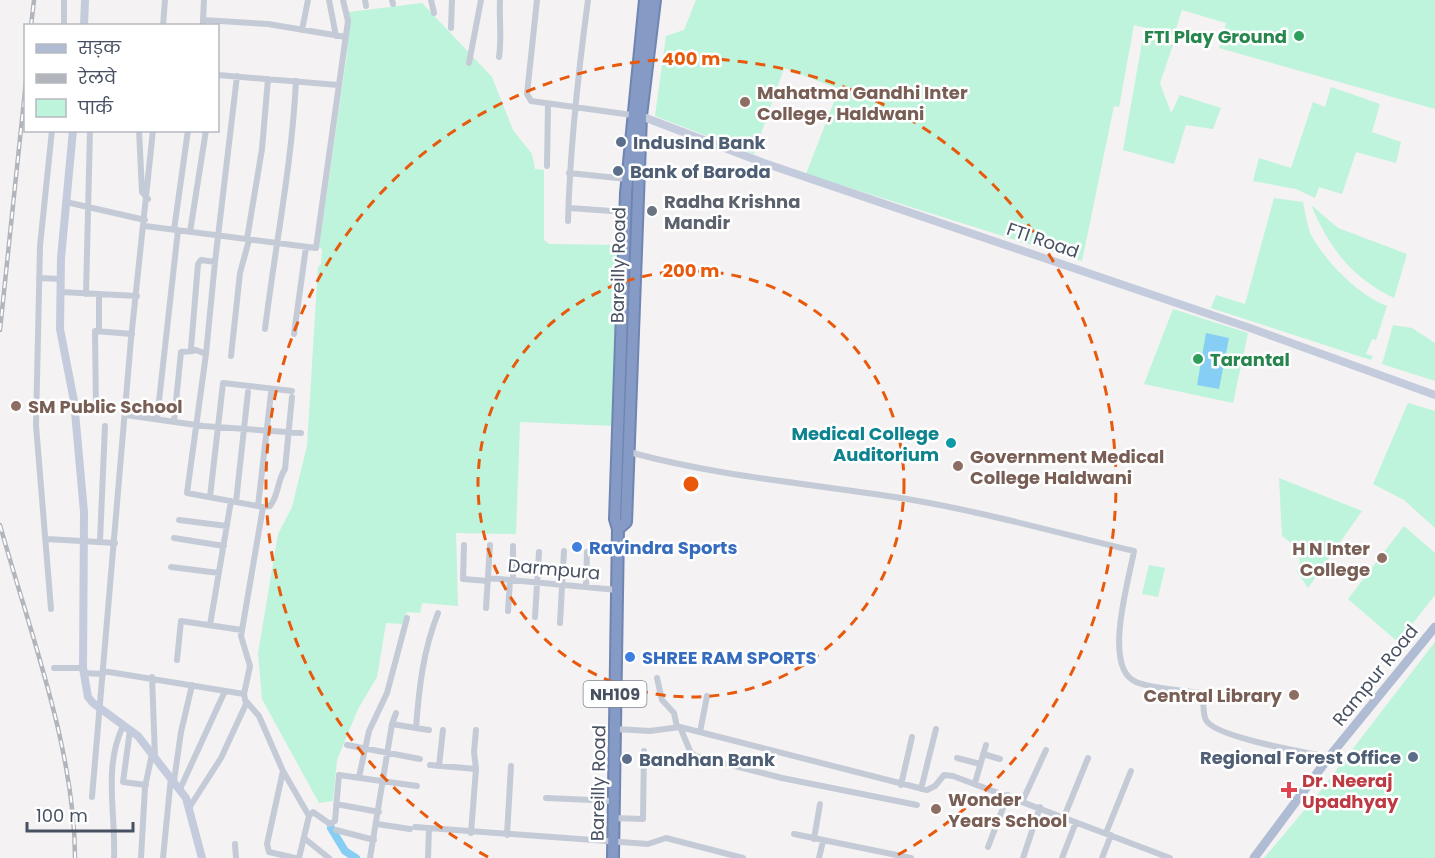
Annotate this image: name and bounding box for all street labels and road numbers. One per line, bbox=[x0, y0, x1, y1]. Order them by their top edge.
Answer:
street label: Bareilly Road bbox=[604, 207, 632, 323]
street label: FTI Road bbox=[1004, 216, 1082, 264]
street label: Darmpura bbox=[507, 553, 601, 585]
street label: Rampur Road bbox=[1326, 619, 1424, 731]
road number: NH109 bbox=[584, 681, 646, 707]
street label: Bareilly Road bbox=[584, 725, 612, 841]

